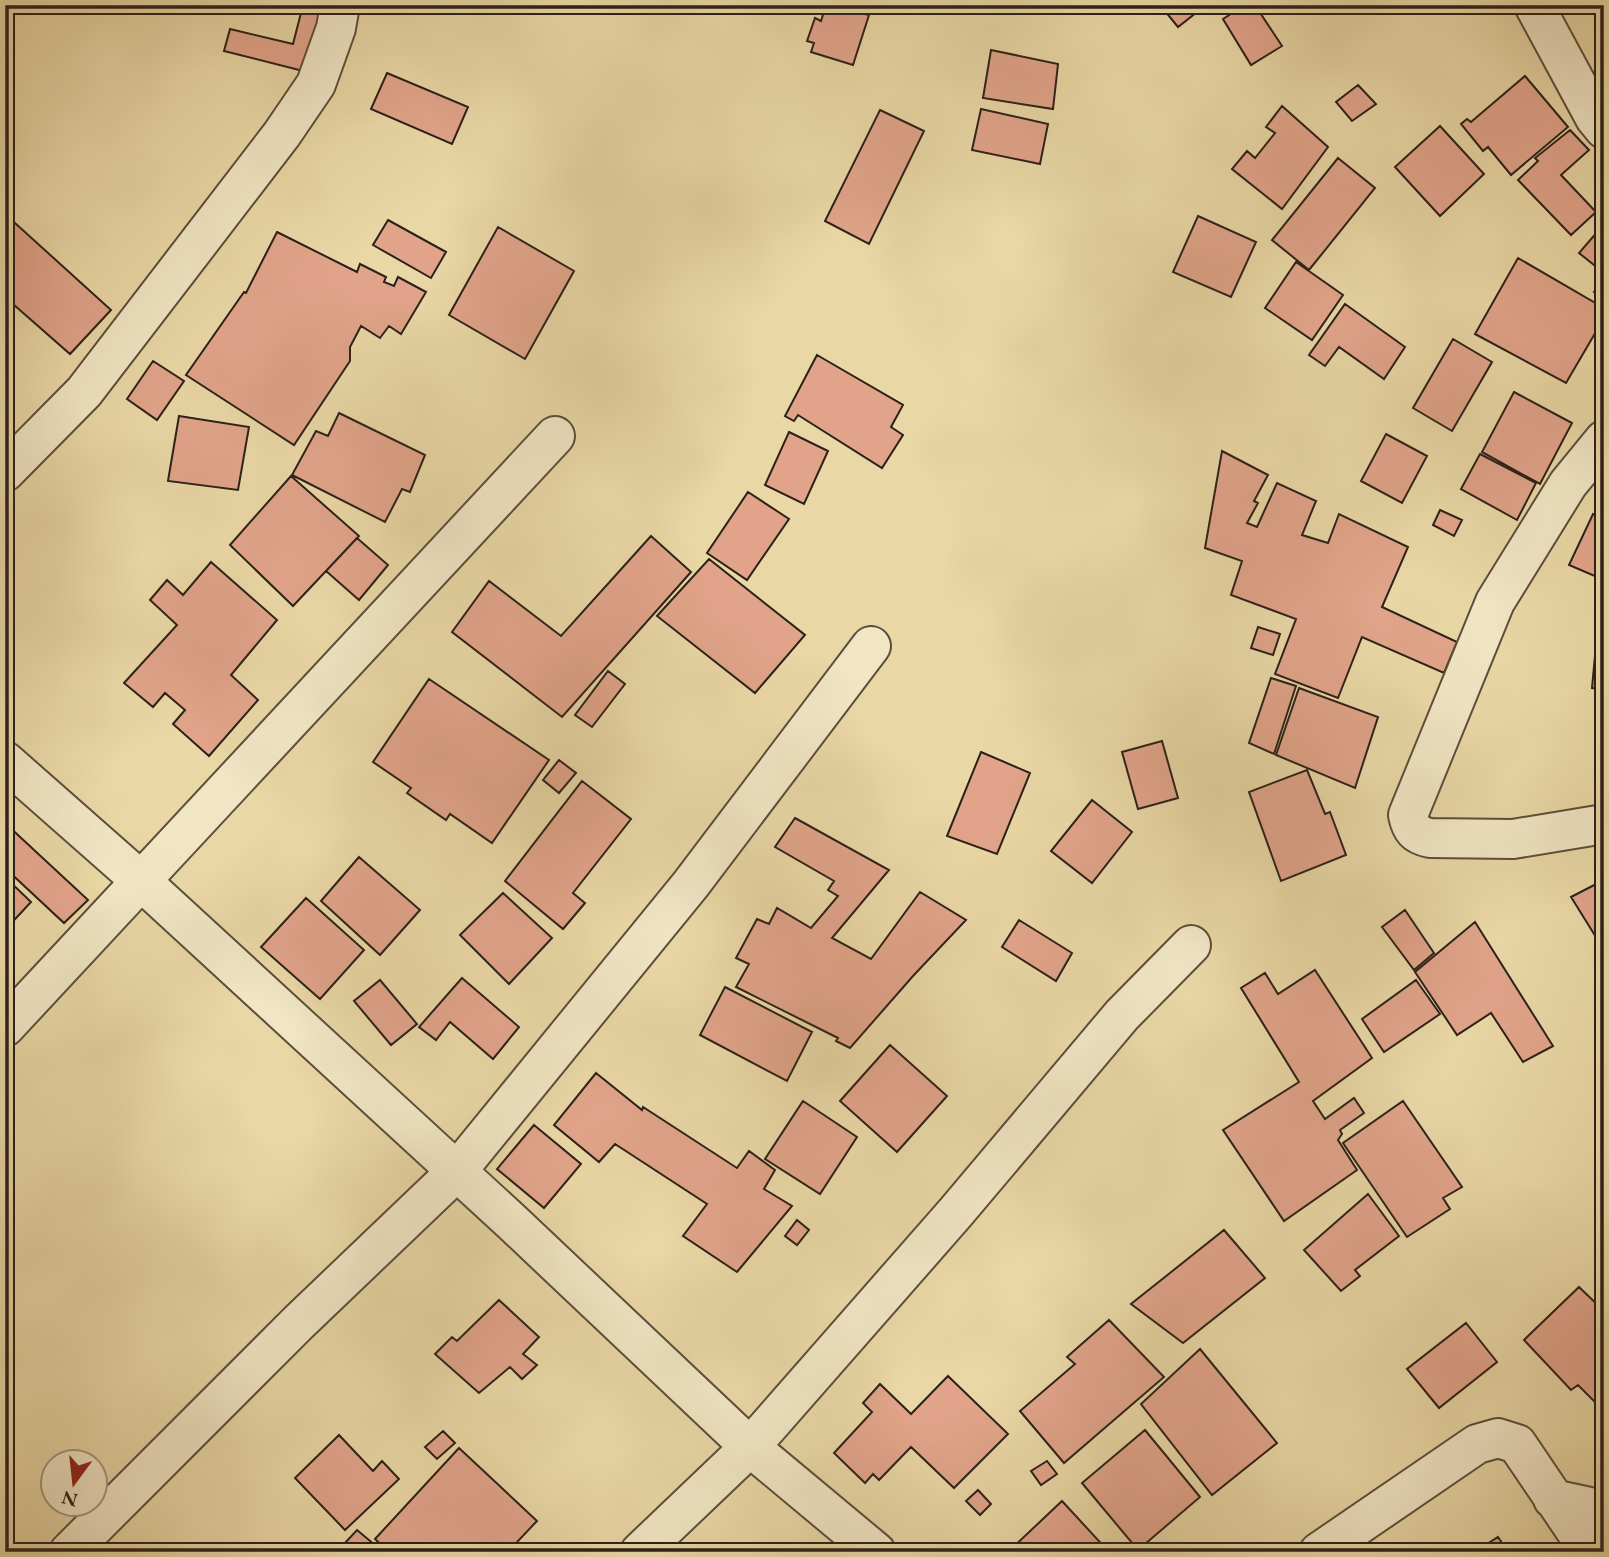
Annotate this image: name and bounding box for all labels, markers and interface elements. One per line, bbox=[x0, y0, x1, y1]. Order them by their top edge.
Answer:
north arrow bbox=[38, 1448, 108, 1518]
text: N bbox=[58, 1485, 80, 1513]

